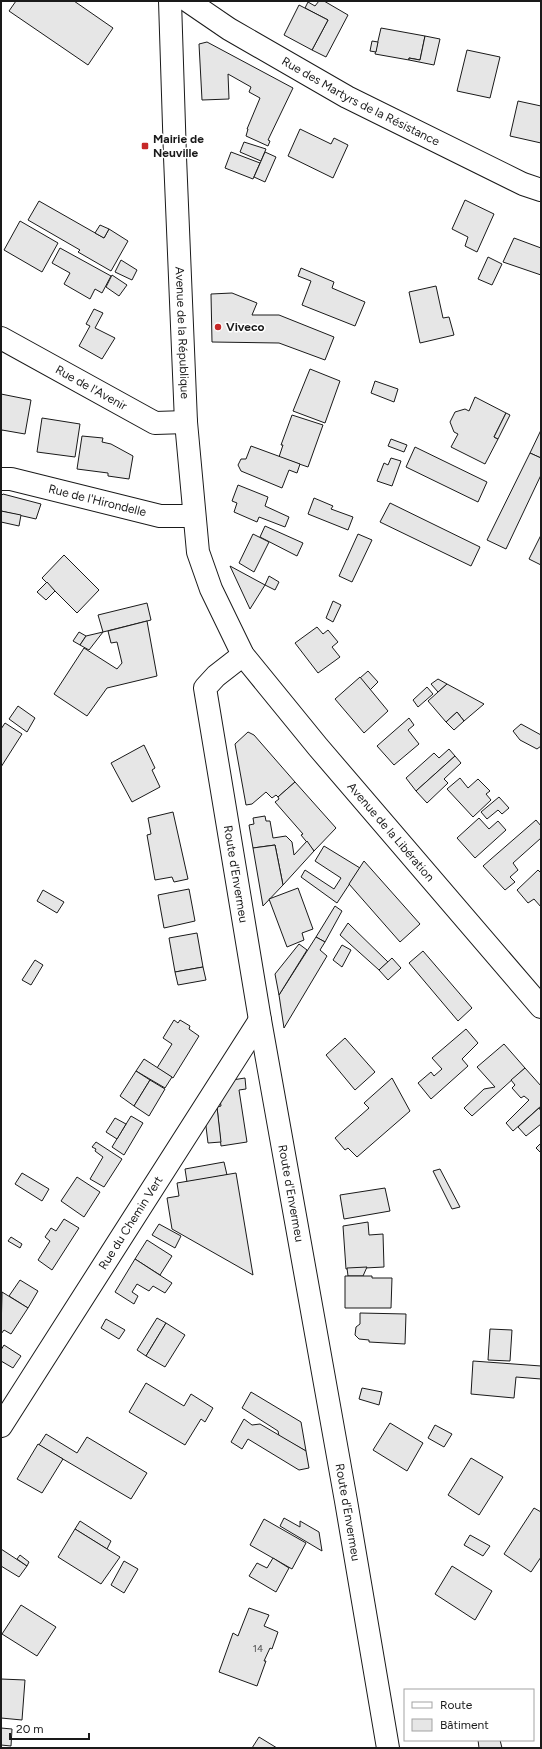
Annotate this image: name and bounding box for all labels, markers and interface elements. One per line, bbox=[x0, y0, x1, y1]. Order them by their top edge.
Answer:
street label: Rue des Martyrs de la Résistance bbox=[279, 54, 442, 149]
place label: Mairie de Neuville bbox=[153, 132, 204, 160]
marker: Mairie de Neuville bbox=[140, 141, 150, 151]
street label: Avenue de la République bbox=[173, 266, 192, 400]
place label: Viveco bbox=[226, 320, 264, 334]
marker: Viveco bbox=[213, 322, 223, 332]
street label: Rue de l'Avenir bbox=[53, 362, 129, 413]
street label: Rue de l'Hirondelle bbox=[47, 482, 148, 519]
street label: Avenue de la Libération bbox=[345, 780, 437, 884]
street label: Route d'Envermeu bbox=[221, 824, 251, 924]
street label: Route d'Envermeu bbox=[275, 1143, 307, 1243]
street label: Rue du Chemin Vert bbox=[96, 1173, 166, 1272]
street label: Route d'Envermeu bbox=[332, 1462, 363, 1562]
house number: 14 bbox=[253, 1642, 263, 1655]
legend bbox=[404, 1689, 534, 1741]
text: Route bbox=[440, 1698, 473, 1712]
scale bar bbox=[10, 1715, 89, 1741]
text: Bâtiment bbox=[440, 1718, 489, 1732]
text: 20 m bbox=[16, 1722, 44, 1736]

